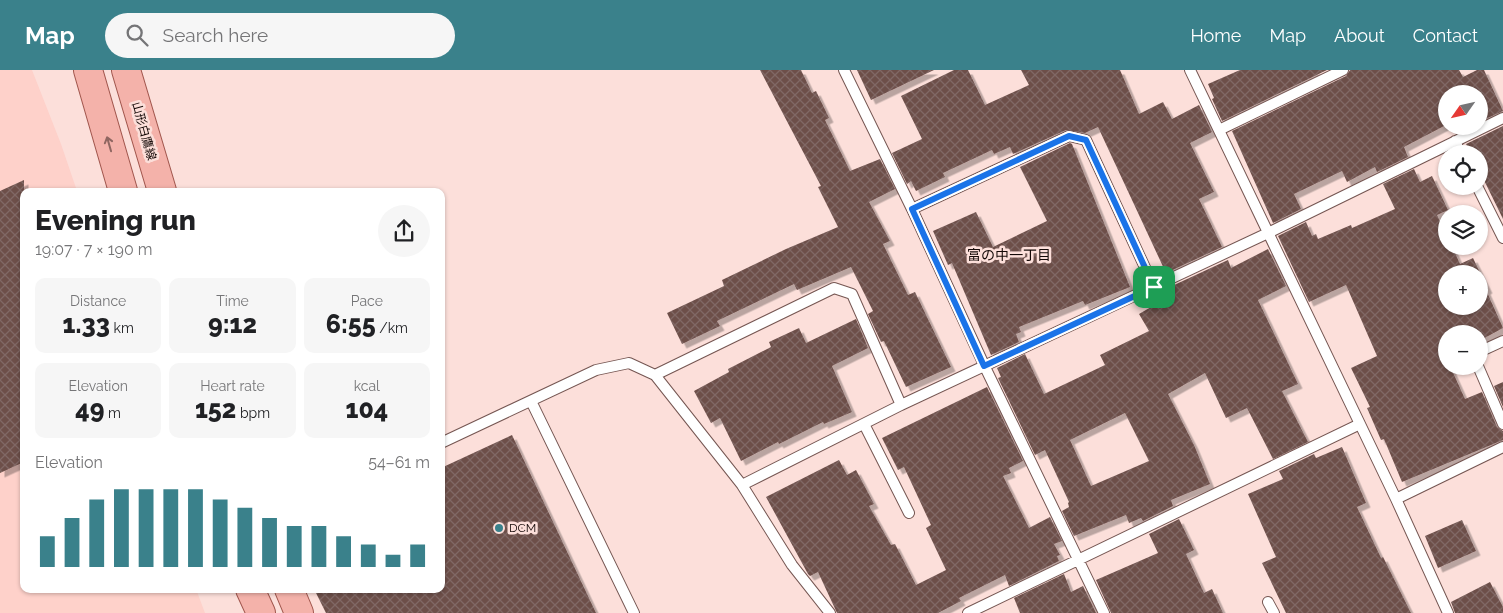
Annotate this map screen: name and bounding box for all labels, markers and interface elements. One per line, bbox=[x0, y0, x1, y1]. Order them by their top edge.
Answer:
search box bbox=[105, 13, 455, 58]
text: Map bbox=[25, 21, 75, 50]
icon: search bbox=[123, 21, 151, 49]
text: Search here bbox=[163, 24, 268, 46]
text: Home bbox=[1190, 25, 1241, 46]
text: Map bbox=[1269, 25, 1306, 46]
text: About bbox=[1334, 25, 1385, 46]
text: Contact bbox=[1413, 25, 1478, 46]
north arrow bbox=[1438, 85, 1488, 135]
map controls bbox=[1438, 85, 1488, 375]
street label: 山形白鷹線 bbox=[129, 100, 159, 162]
one-way arrow bbox=[104, 137, 114, 153]
button: locate bbox=[1438, 145, 1488, 195]
text: Evening run bbox=[35, 204, 196, 237]
button: share bbox=[378, 205, 430, 257]
button: layers bbox=[1438, 205, 1488, 255]
text: 19:07 · 7 × 190 m bbox=[35, 240, 152, 259]
district label: 富の中一丁目 bbox=[967, 247, 1051, 263]
button: + bbox=[1438, 265, 1488, 315]
pin bbox=[1133, 266, 1175, 308]
icon: arrive bbox=[1140, 273, 1168, 301]
text: Distance bbox=[70, 293, 126, 309]
text: Time bbox=[216, 293, 249, 309]
text: Pace bbox=[351, 293, 383, 309]
text: 1.33 bbox=[63, 309, 110, 339]
text: 9:12 bbox=[208, 309, 257, 339]
text: 6:55 bbox=[326, 309, 376, 339]
text: km bbox=[110, 320, 134, 336]
text: /km bbox=[376, 320, 408, 336]
button: − bbox=[1438, 325, 1488, 375]
text: Elevation bbox=[68, 378, 128, 394]
text: Heart rate bbox=[200, 378, 265, 394]
text: kcal bbox=[354, 378, 380, 394]
text: 49 bbox=[75, 394, 105, 424]
text: 152 bbox=[195, 394, 236, 424]
text: 104 bbox=[345, 394, 388, 424]
text: m bbox=[105, 405, 121, 421]
text: bpm bbox=[236, 405, 270, 421]
text: Elevation bbox=[35, 453, 103, 472]
text: 54–61 m bbox=[368, 453, 430, 472]
place label: DCM bbox=[509, 521, 536, 535]
marker: DCM bbox=[493, 522, 505, 534]

